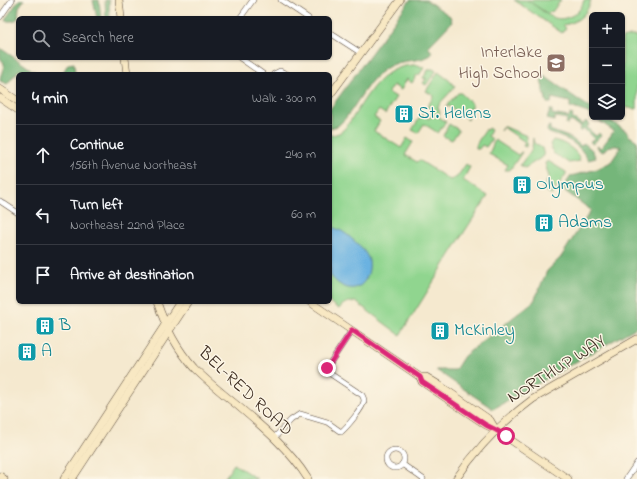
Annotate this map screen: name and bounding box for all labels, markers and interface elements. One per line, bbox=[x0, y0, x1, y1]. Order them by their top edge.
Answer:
map controls bbox=[589, 12, 625, 120]
button: + bbox=[589, 12, 625, 48]
search box bbox=[16, 16, 332, 60]
icon: search bbox=[30, 27, 52, 49]
text: Search here bbox=[62, 27, 134, 49]
place label: Interlake High School bbox=[459, 40, 543, 88]
button: − bbox=[589, 48, 625, 84]
school or university icon: Interlake High School bbox=[545, 52, 567, 74]
button: layers bbox=[589, 84, 625, 120]
text: 4 min bbox=[32, 86, 68, 111]
text: Walk · 300 m bbox=[252, 89, 316, 108]
place label: St. Helens bbox=[418, 101, 491, 127]
building icon: St. Helens bbox=[393, 103, 415, 125]
text: Continue bbox=[70, 134, 124, 156]
icon: ahead bbox=[32, 144, 54, 166]
text: 240 m bbox=[285, 145, 316, 164]
text: 156th Avenue Northeast bbox=[70, 156, 197, 175]
place label: Olympus bbox=[536, 172, 604, 198]
building icon: Olympus bbox=[511, 174, 533, 196]
text: Turn left bbox=[70, 194, 123, 216]
icon: left bbox=[32, 204, 54, 226]
text: 60 m bbox=[291, 205, 316, 224]
place label: Adams bbox=[558, 210, 612, 236]
building icon: Adams bbox=[533, 212, 555, 234]
text: Northeast 22nd Place bbox=[70, 216, 185, 235]
icon: arrive bbox=[32, 264, 54, 286]
text: Arrive at destination bbox=[70, 264, 194, 286]
place label: B bbox=[58, 313, 71, 339]
building icon: B bbox=[34, 315, 56, 337]
place label: McKinley bbox=[454, 318, 515, 344]
building icon: McKinley bbox=[429, 320, 451, 342]
street label: NORTHUP WAY bbox=[503, 329, 612, 411]
place label: A bbox=[41, 339, 52, 365]
street label: BEL-RED ROAD bbox=[191, 340, 298, 443]
building icon: A bbox=[16, 341, 38, 363]
route end bbox=[318, 359, 336, 377]
route start bbox=[497, 427, 515, 445]

